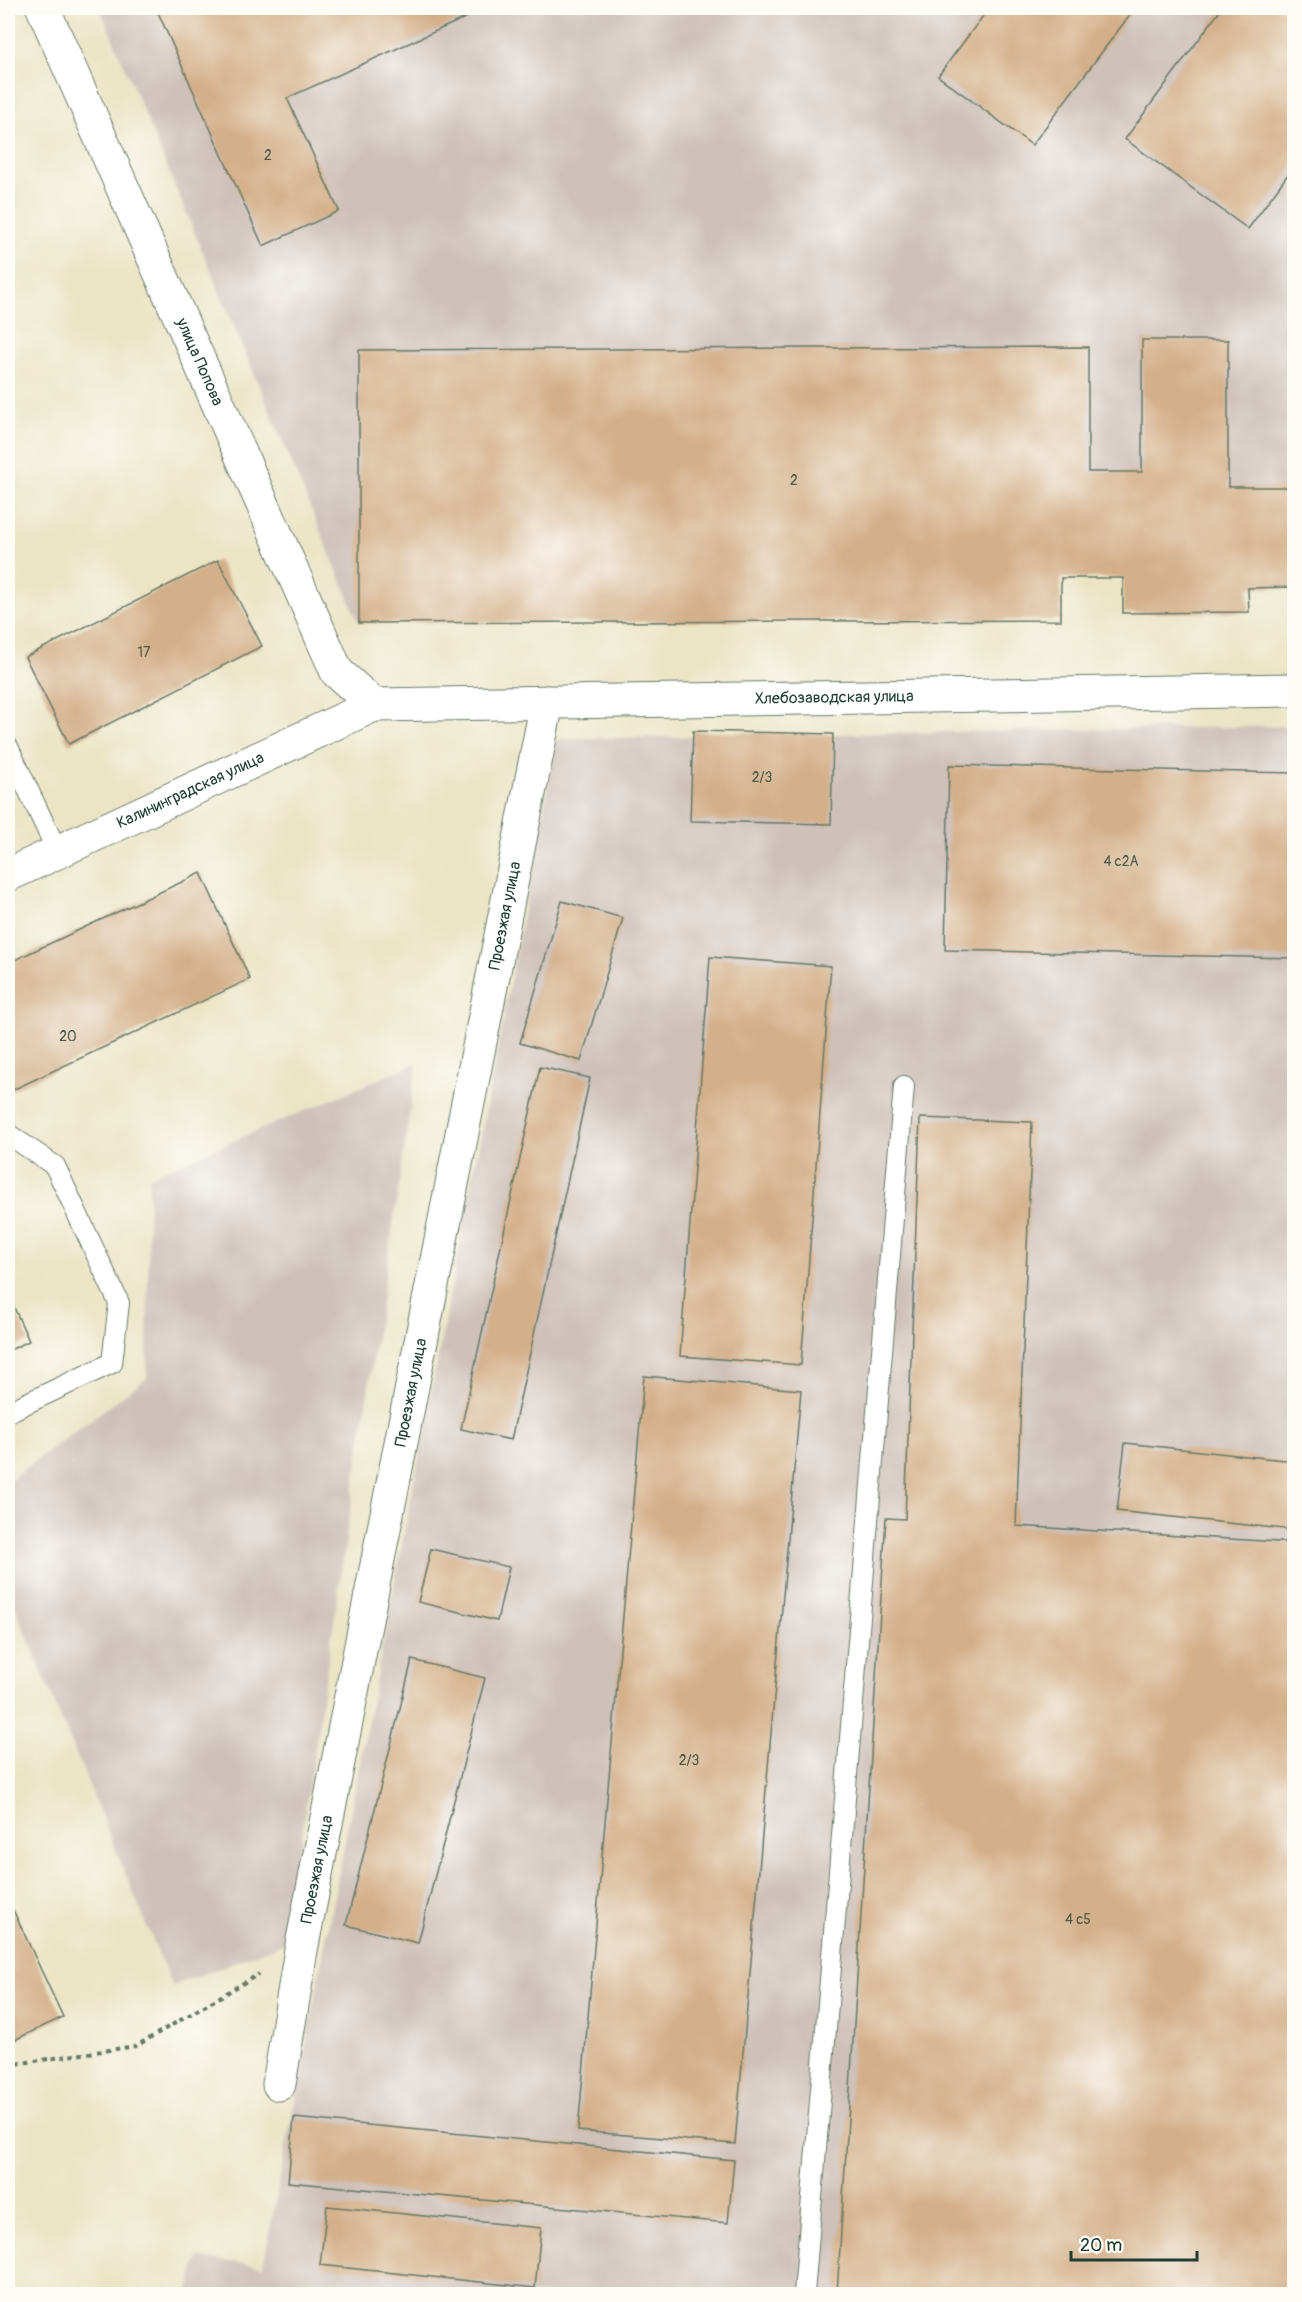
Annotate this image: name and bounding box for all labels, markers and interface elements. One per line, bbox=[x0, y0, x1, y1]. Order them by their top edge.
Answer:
house number: 2 bbox=[264, 147, 272, 164]
street label: улица Попова bbox=[171, 314, 228, 409]
house number: 2 bbox=[790, 472, 798, 489]
house number: 17 bbox=[138, 644, 151, 661]
street label: Хлебозаводская улица bbox=[755, 686, 914, 709]
street label: Калининградская улица bbox=[113, 748, 267, 833]
house number: 2/3 bbox=[752, 769, 773, 786]
house number: 4 с2А bbox=[1103, 853, 1139, 870]
street label: Проезжая улица bbox=[484, 860, 525, 972]
house number: 20 bbox=[59, 1028, 77, 1045]
street label: Проезжая улица bbox=[390, 1337, 431, 1448]
house number: 2/3 bbox=[679, 1752, 700, 1769]
street label: Проезжая улица bbox=[296, 1813, 337, 1925]
house number: 4 с5 bbox=[1065, 1911, 1091, 1928]
scale bar bbox=[1071, 2224, 1197, 2262]
text: 20 m bbox=[1080, 2234, 1122, 2257]

